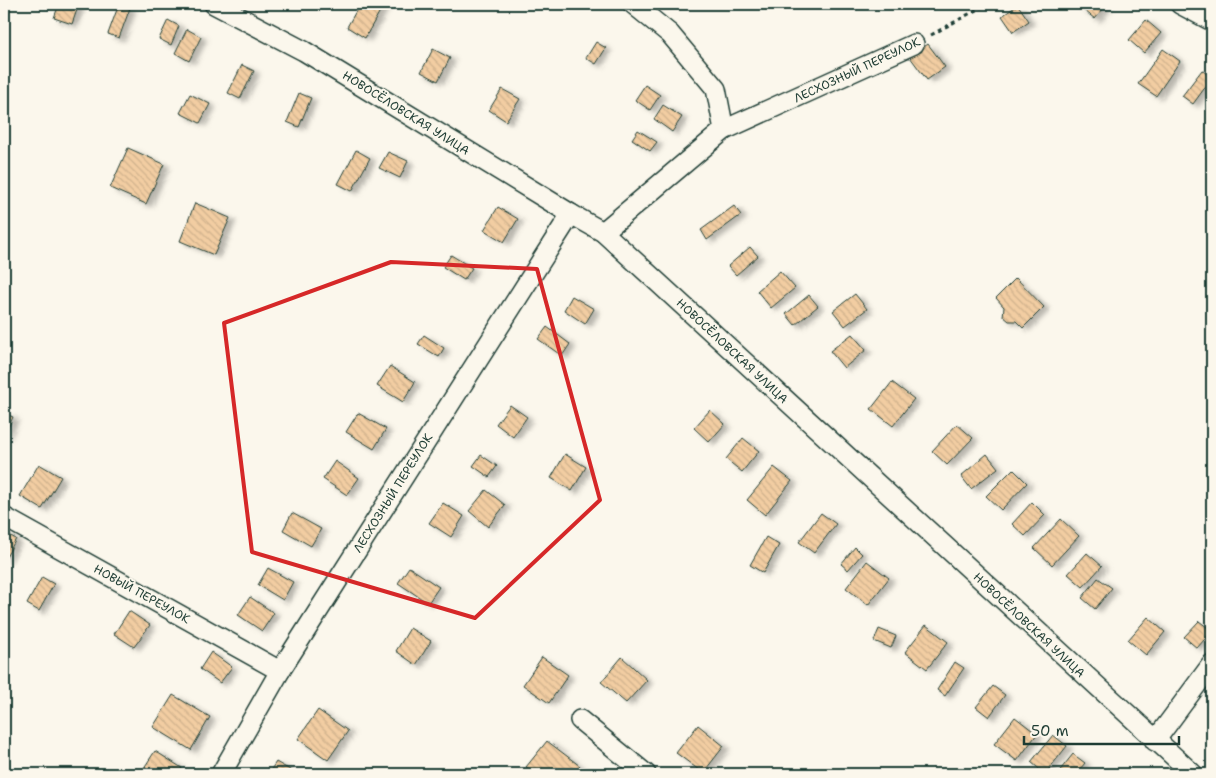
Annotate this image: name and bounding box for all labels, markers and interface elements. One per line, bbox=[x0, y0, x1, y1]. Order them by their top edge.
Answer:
street label: ЛЕСХОЗНЫЙ ПЕРЕУЛОК bbox=[791, 34, 923, 106]
street label: НОВОСЁЛОВСКАЯ УЛИЦА bbox=[339, 67, 473, 159]
street label: НОВОСЁЛОВСКАЯ УЛИЦА bbox=[673, 295, 791, 407]
street label: ЛЕСХОЗНЫЙ ПЕРЕУЛОК bbox=[350, 430, 436, 556]
street label: НОВЫЙ ПЕРЕУЛОК bbox=[91, 561, 193, 627]
street label: НОВОСЁЛОВСКАЯ УЛИЦА bbox=[970, 569, 1088, 681]
scale bar bbox=[1024, 713, 1178, 745]
text: 50 m bbox=[1031, 721, 1069, 741]

